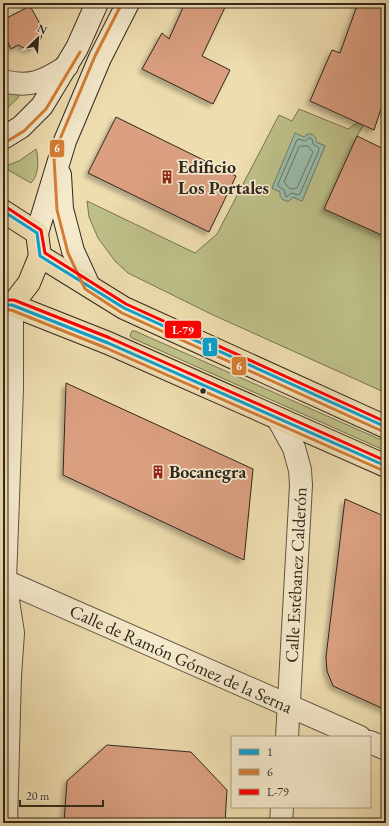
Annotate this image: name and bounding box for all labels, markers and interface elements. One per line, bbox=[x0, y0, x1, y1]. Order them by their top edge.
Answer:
north arrow bbox=[18, 18, 58, 58]
text: N bbox=[35, 21, 49, 37]
line badge: 6 bbox=[49, 139, 65, 158]
text: 6 bbox=[54, 141, 60, 155]
place label: Edificio Los Portales bbox=[178, 155, 269, 199]
building icon: Edificio Los Portales bbox=[159, 169, 175, 185]
line badge: L-79 bbox=[164, 320, 202, 339]
text: L-79 bbox=[172, 323, 194, 337]
line badge: 1 bbox=[202, 337, 218, 357]
text: 1 bbox=[207, 340, 213, 354]
line badge: 6 bbox=[231, 356, 247, 376]
text: 6 bbox=[236, 359, 242, 373]
unlabelled marker bbox=[198, 386, 208, 396]
place label: Bocanegra bbox=[169, 460, 246, 483]
building icon: Bocanegra bbox=[150, 464, 166, 480]
street label: Calle Estébanez Calderón bbox=[279, 486, 312, 663]
street label: Calle de Ramón Gómez de la Serna bbox=[66, 599, 297, 718]
legend bbox=[231, 736, 371, 808]
text: 1 bbox=[267, 744, 273, 760]
text: 6 bbox=[267, 764, 273, 780]
scale bar bbox=[20, 782, 103, 808]
text: L-79 bbox=[267, 784, 289, 800]
text: 20 m bbox=[26, 788, 50, 804]

